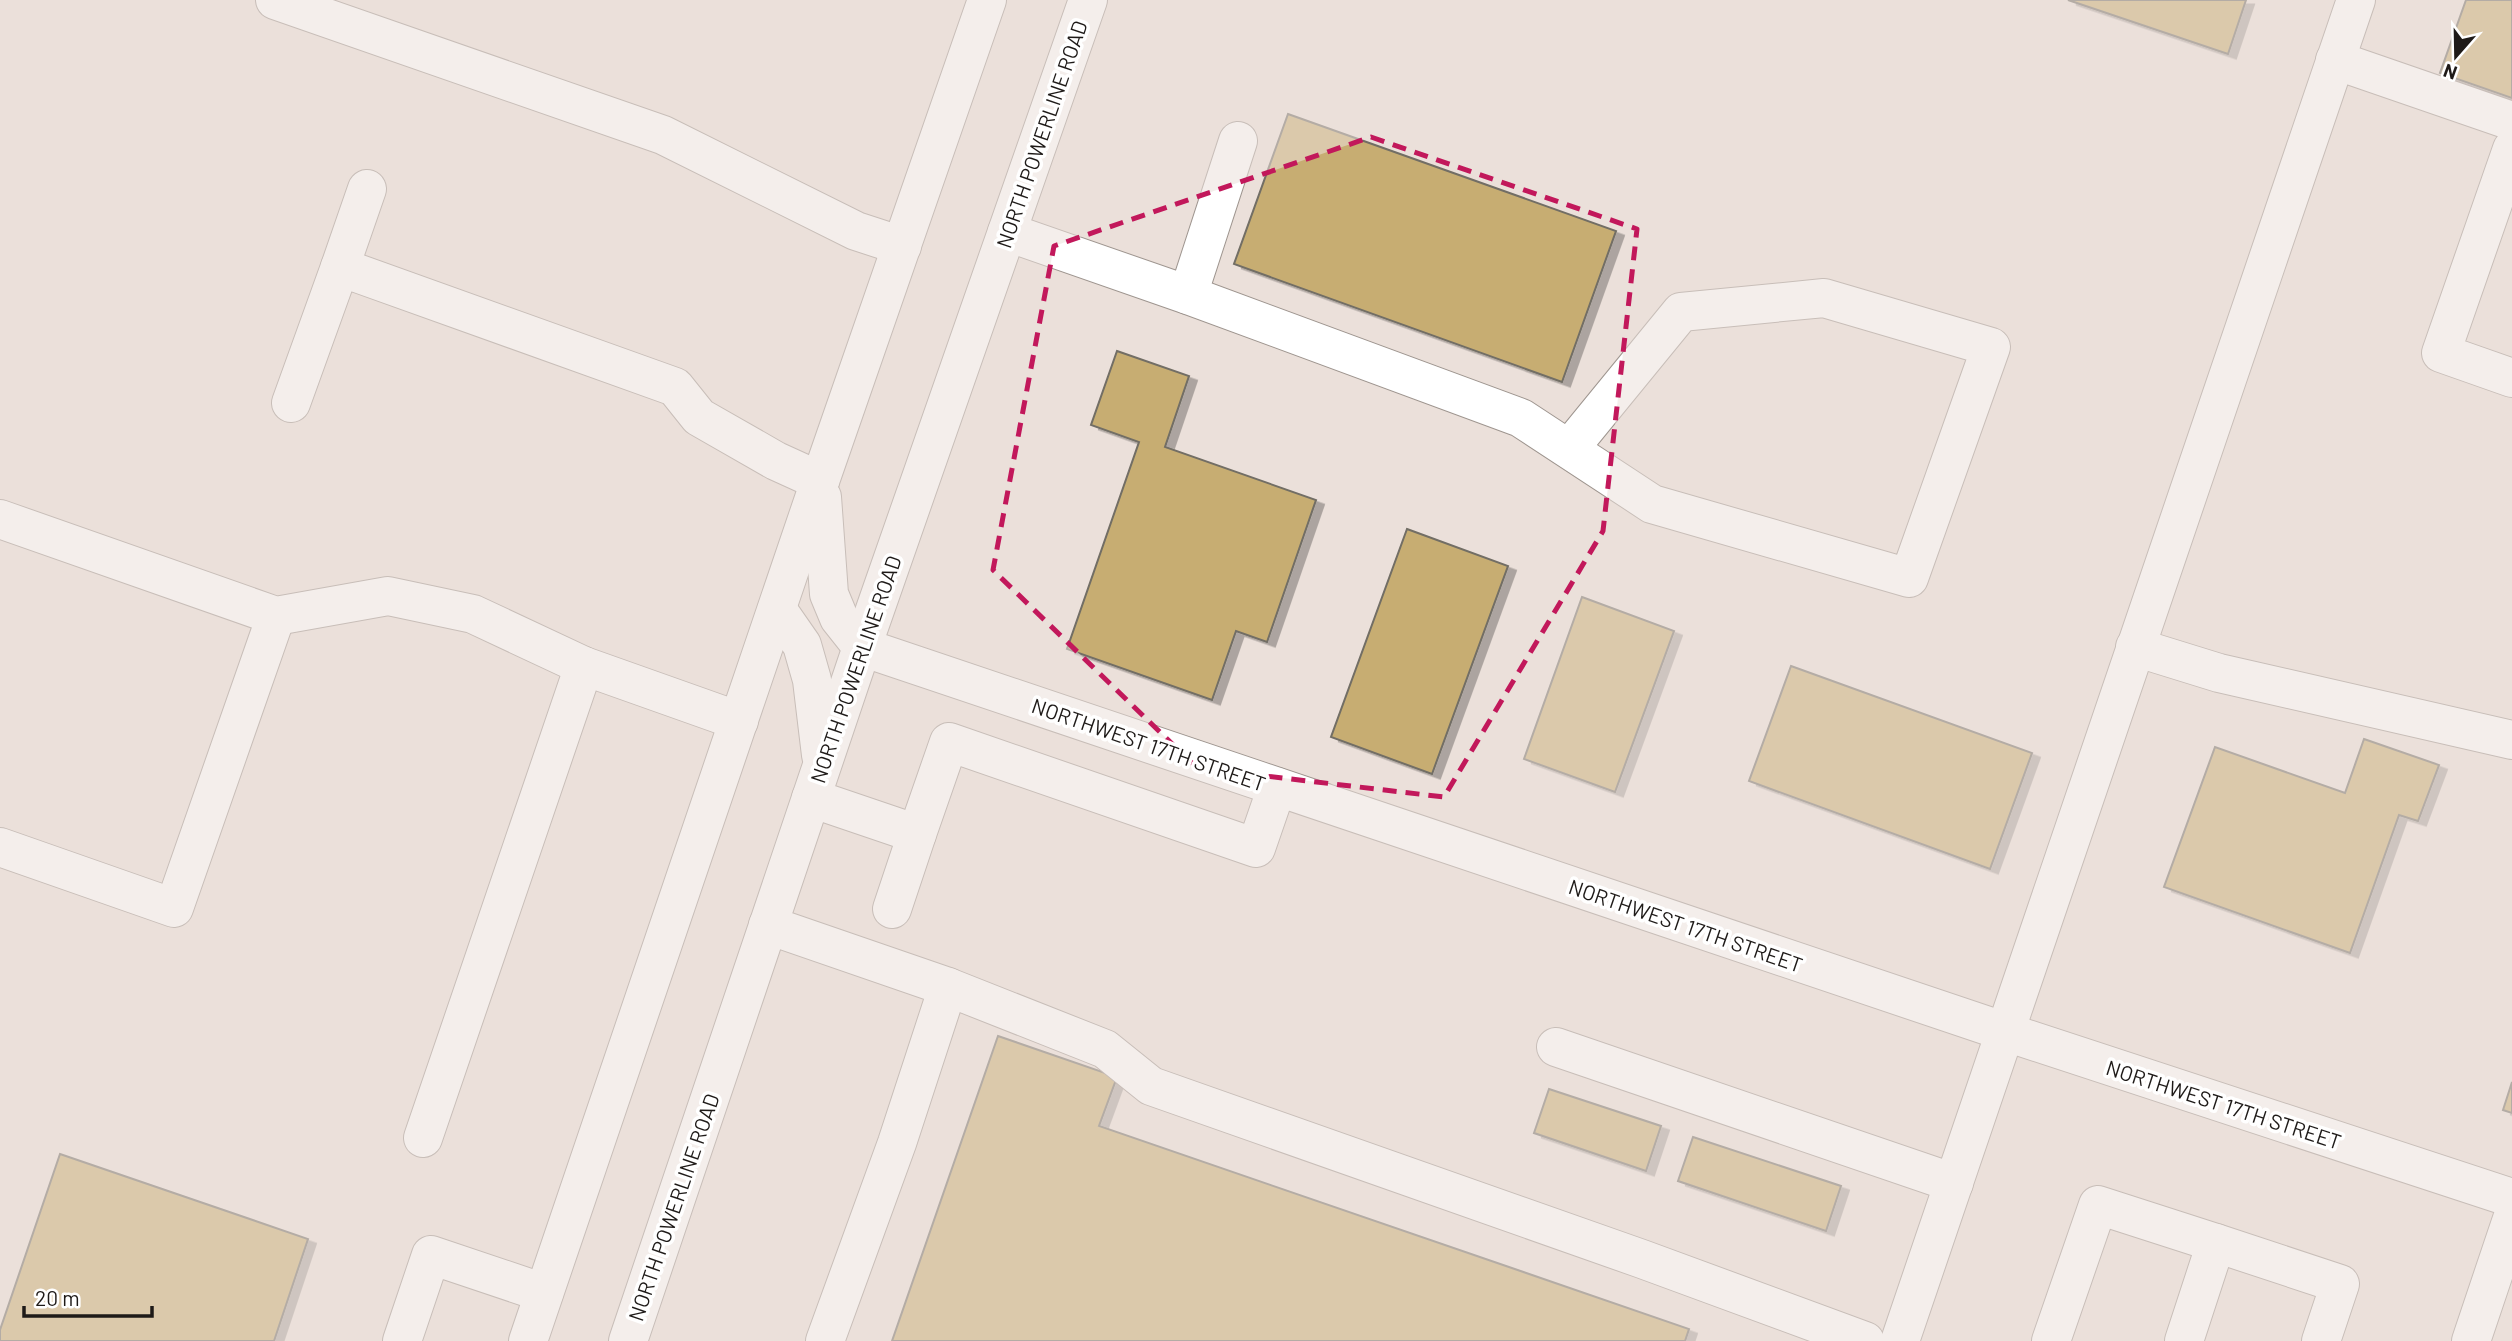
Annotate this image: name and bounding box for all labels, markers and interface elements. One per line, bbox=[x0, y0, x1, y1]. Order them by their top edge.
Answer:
street label: NORTH POWERLINE ROAD bbox=[990, 17, 1092, 251]
north arrow bbox=[2421, 21, 2491, 91]
text: N bbox=[2440, 59, 2460, 85]
street label: NORTH POWERLINE ROAD bbox=[804, 552, 906, 786]
street label: NORTHWEST 17TH STREET bbox=[1029, 692, 1269, 796]
street label: NORTHWEST 17TH STREET bbox=[1566, 873, 1806, 977]
street label: NORTHWEST 17TH STREET bbox=[2103, 1054, 2345, 1154]
street label: NORTH POWERLINE ROAD bbox=[622, 1090, 724, 1324]
scale bar bbox=[24, 1274, 152, 1318]
text: 20 m bbox=[35, 1285, 80, 1310]

